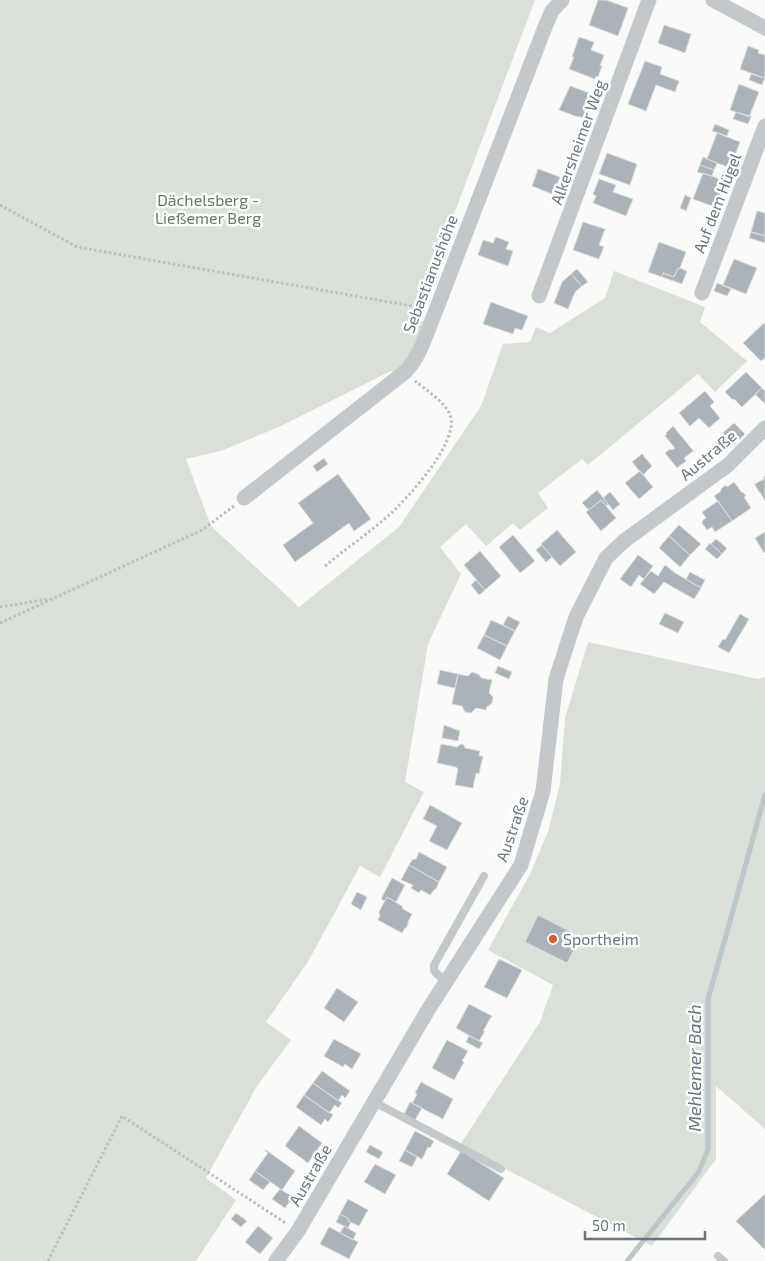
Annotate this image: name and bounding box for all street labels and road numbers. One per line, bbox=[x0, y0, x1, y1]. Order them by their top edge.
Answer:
street label: Alkersheimer Weg bbox=[546, 76, 609, 207]
street label: Auf dem Hügel bbox=[689, 150, 744, 256]
street label: Sebastianushöhe bbox=[398, 212, 461, 336]
street label: Austraße bbox=[676, 426, 740, 484]
street label: Austraße bbox=[491, 794, 532, 864]
street label: Austraße bbox=[284, 1141, 335, 1209]

